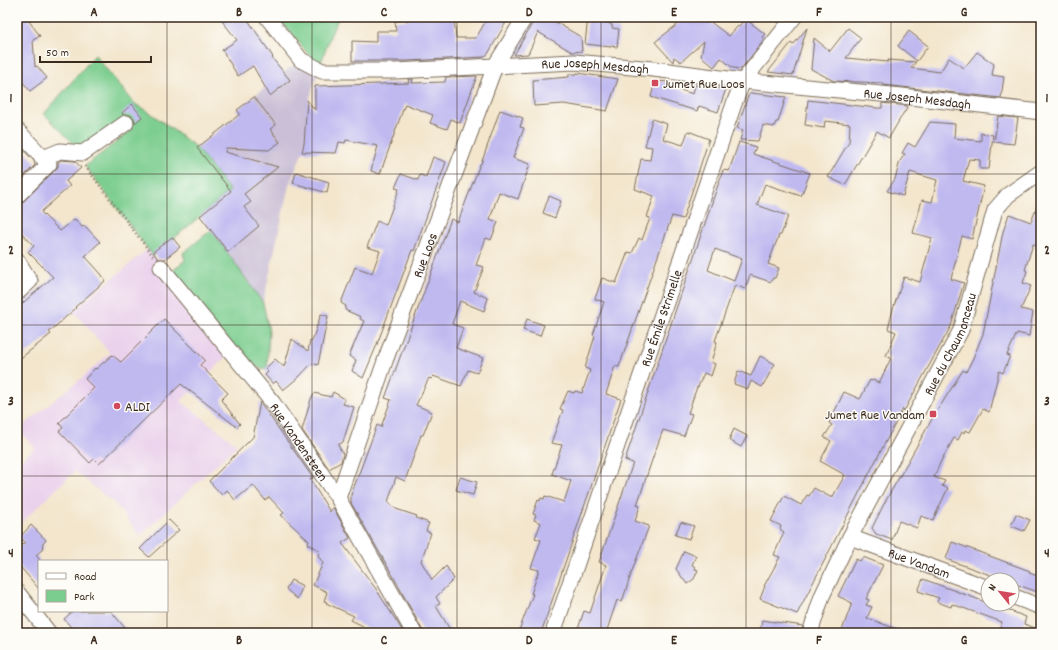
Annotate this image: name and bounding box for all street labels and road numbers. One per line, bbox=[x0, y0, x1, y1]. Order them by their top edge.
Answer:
street label: Rue Joseph Mesdagh bbox=[541, 54, 650, 81]
street label: Rue Joseph Mesdagh bbox=[863, 84, 972, 116]
street label: Rue Loos bbox=[409, 230, 444, 281]
street label: Rue Émile Strimelle bbox=[637, 267, 689, 370]
street label: Rue du Chaumonceau bbox=[920, 291, 983, 400]
street label: Rue Vandensteen bbox=[264, 400, 332, 486]
street label: Rue Vandam bbox=[885, 544, 953, 585]

